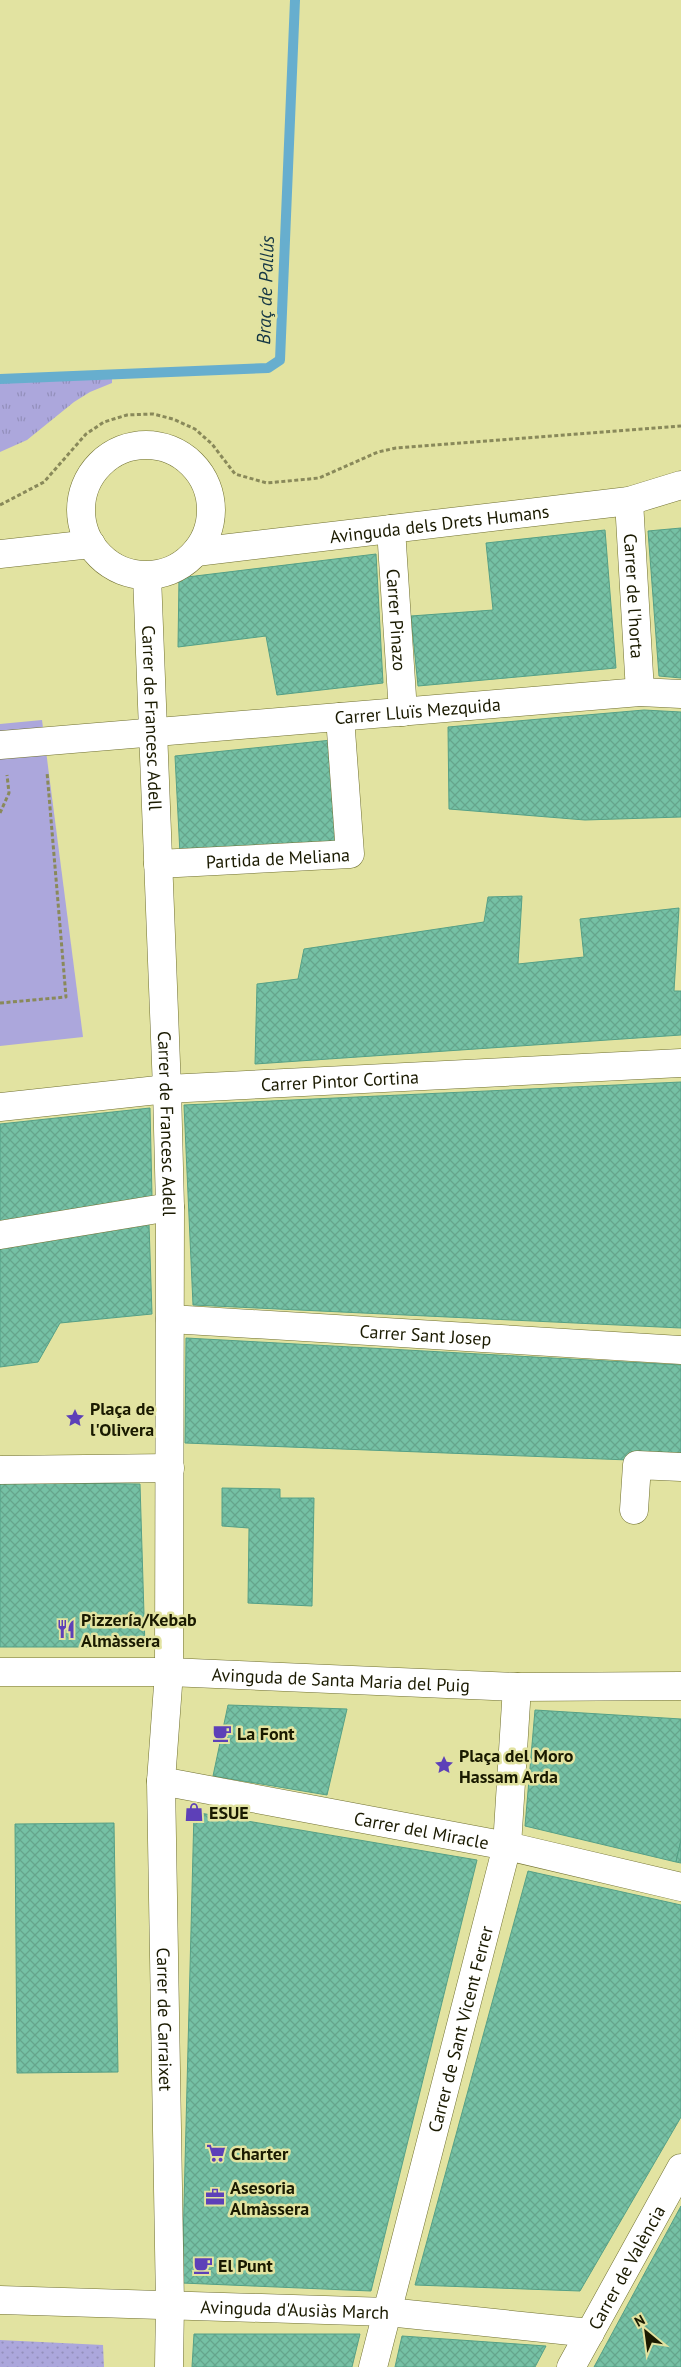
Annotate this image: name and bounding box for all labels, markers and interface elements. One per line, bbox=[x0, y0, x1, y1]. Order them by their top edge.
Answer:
water label: Braç de Pallús bbox=[251, 235, 279, 345]
street label: Avinguda dels Drets Humans bbox=[328, 499, 550, 548]
street label: Carrer de l'horta bbox=[619, 533, 650, 659]
street label: Carrer Pinazo bbox=[382, 568, 412, 672]
street label: Carrer de Francesc Adell bbox=[137, 625, 168, 812]
street label: Carrer Lluïs Mezquida bbox=[334, 692, 502, 729]
street label: Partida de Meliana bbox=[205, 843, 350, 873]
street label: Carrer de Francesc Adell bbox=[153, 1030, 182, 1217]
street label: Carrer Pintor Cortina bbox=[260, 1065, 419, 1096]
street label: Carrer Sant Josep bbox=[359, 1319, 492, 1350]
place label: Plaça de l'Olivera bbox=[90, 1397, 155, 1441]
place icon: Plaça de l'Olivera bbox=[64, 1407, 86, 1429]
place label: Pizzería/Kebab Almàssera bbox=[81, 1608, 197, 1652]
restaurant icon: Pizzería/Kebab Almàssera bbox=[55, 1618, 77, 1640]
street label: Avinguda de Santa Maria del Puig bbox=[211, 1662, 470, 1696]
cafe icon: La Font bbox=[211, 1722, 233, 1744]
place label: La Font bbox=[237, 1722, 295, 1745]
place label: Plaça del Moro Hassam Arda bbox=[459, 1744, 574, 1788]
place icon: Plaça del Moro Hassam Arda bbox=[433, 1754, 455, 1776]
shop icon: ESUE bbox=[183, 1801, 205, 1823]
place label: ESUE bbox=[209, 1801, 249, 1824]
street label: Carrer del Miracle bbox=[352, 1806, 491, 1854]
street label: Carrer de Sant Vicent Ferrer bbox=[422, 1923, 498, 2135]
street label: Carrer de Carraixet bbox=[152, 1947, 178, 2091]
supermarket icon: Charter bbox=[205, 2142, 227, 2164]
place label: Charter bbox=[231, 2142, 289, 2165]
place label: Asesoria Almàssera bbox=[230, 2176, 309, 2220]
office icon: Asesoria Almàssera bbox=[204, 2186, 226, 2208]
street label: Carrer de València bbox=[583, 2201, 670, 2334]
cafe icon: El Punt bbox=[192, 2254, 214, 2276]
place label: El Punt bbox=[218, 2254, 274, 2277]
street label: Avinguda d'Ausiàs March bbox=[200, 2295, 390, 2324]
north arrow bbox=[621, 2307, 671, 2357]
text: N bbox=[631, 2311, 648, 2331]

